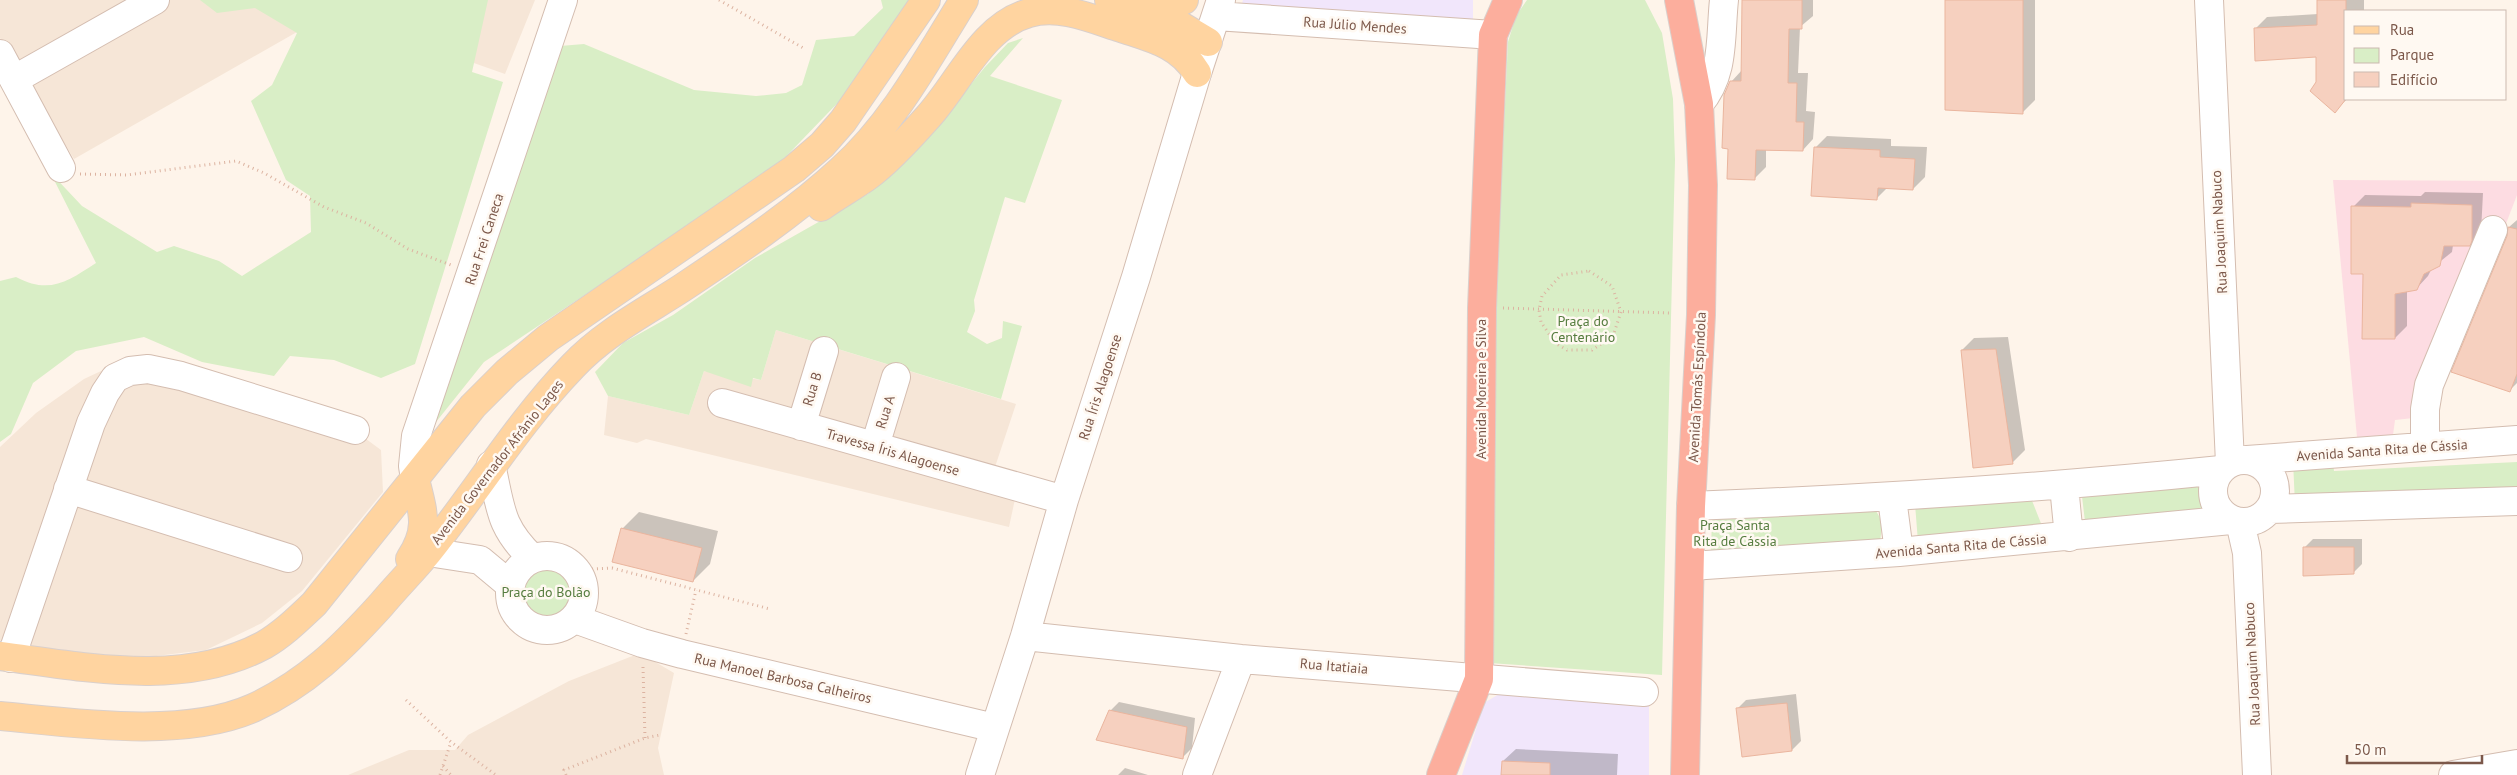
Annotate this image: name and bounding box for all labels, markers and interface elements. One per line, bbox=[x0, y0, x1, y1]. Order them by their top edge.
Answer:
legend bbox=[2344, 10, 2507, 100]
street label: Rua Júlio Mendes bbox=[1303, 12, 1407, 38]
text: Rua bbox=[2390, 20, 2414, 39]
text: Parque bbox=[2390, 45, 2434, 64]
text: Edifício bbox=[2390, 70, 2438, 89]
street label: Rua Joaquim Nabuco bbox=[2207, 170, 2231, 294]
street label: Rua Frei Caneca bbox=[461, 191, 507, 287]
street label: Avenida Tomás Espíndola bbox=[1684, 311, 1710, 463]
park label: Praça do Centenário bbox=[1551, 312, 1615, 346]
street label: Avenida Moreira e Silva bbox=[1472, 319, 1490, 459]
street label: Rua Íris Alagoense bbox=[1074, 332, 1126, 442]
street label: Rua B bbox=[798, 370, 826, 408]
street label: Avenida Governador Afrânio Lages bbox=[427, 376, 567, 548]
street label: Rua A bbox=[871, 392, 899, 431]
street label: Travessa Íris Alagoense bbox=[824, 424, 962, 480]
street label: Avenida Santa Rita de Cássia bbox=[2296, 435, 2468, 465]
park label: Praça Santa Rita de Cássia bbox=[1693, 516, 1777, 550]
street label: Avenida Santa Rita de Cássia bbox=[1875, 530, 2047, 562]
park label: Praça do Bolão bbox=[501, 583, 591, 601]
street label: Rua Joaquim Nabuco bbox=[2240, 602, 2264, 726]
street label: Rua Manoel Barbosa Calheiros bbox=[693, 649, 874, 707]
street label: Rua Itatiaia bbox=[1299, 654, 1369, 678]
scale bar bbox=[2347, 732, 2482, 764]
text: 50 m bbox=[2354, 740, 2387, 759]

